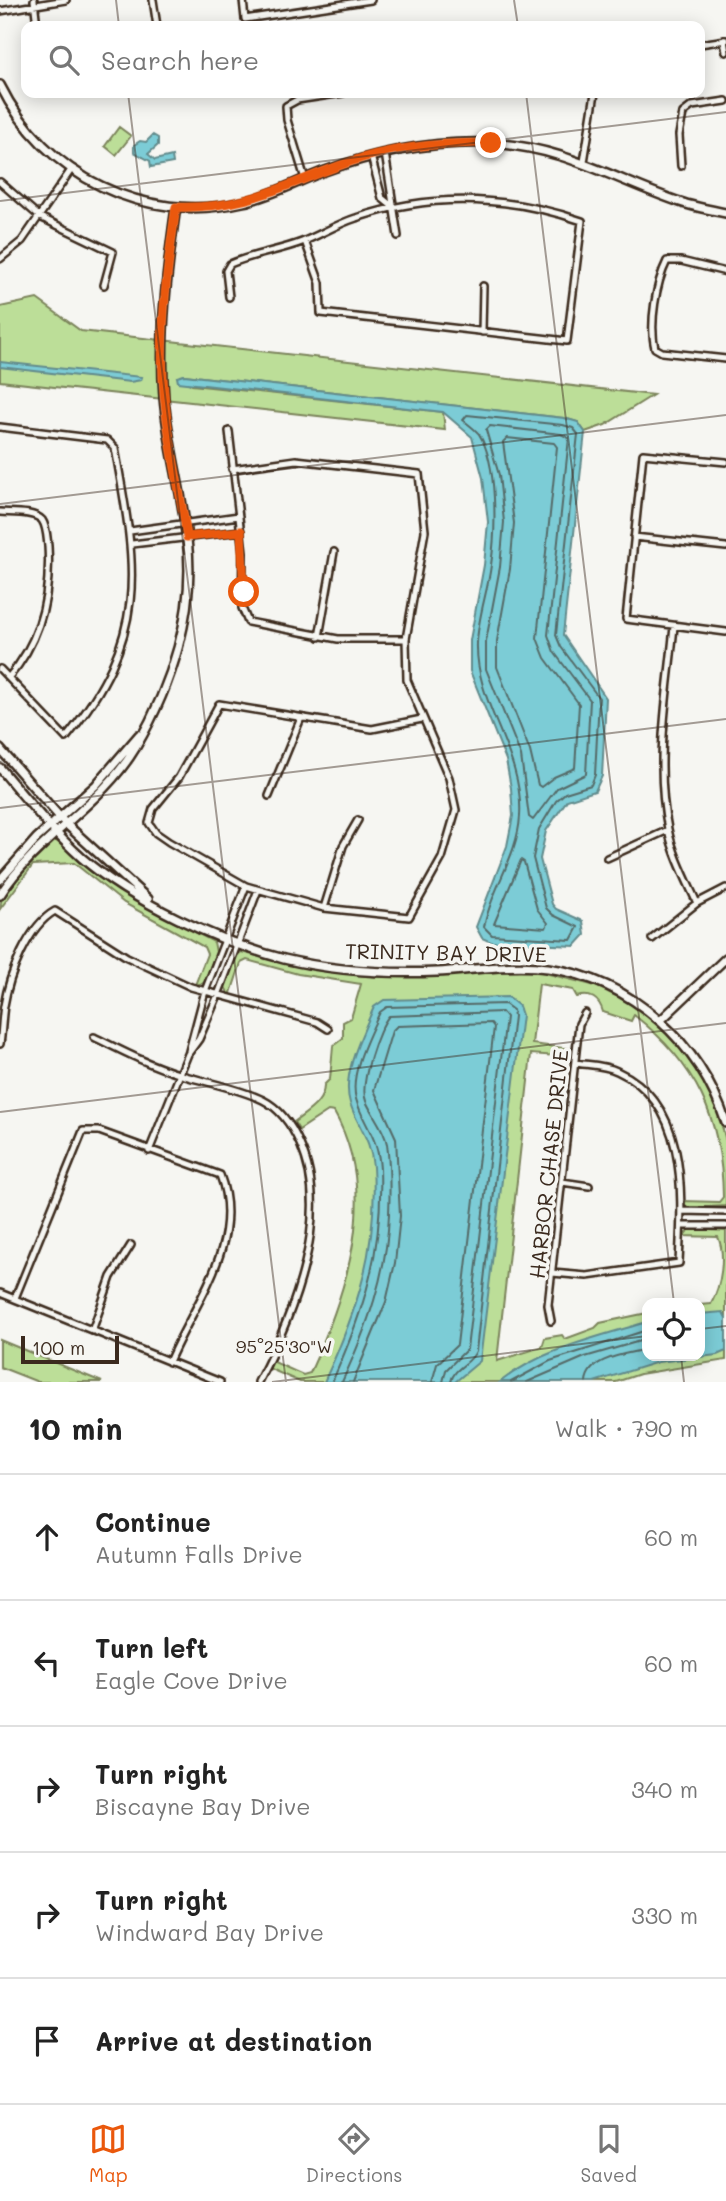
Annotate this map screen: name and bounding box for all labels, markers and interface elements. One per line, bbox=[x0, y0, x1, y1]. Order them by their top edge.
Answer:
search box bbox=[21, 21, 705, 98]
icon: search bbox=[45, 41, 83, 79]
text: Search here bbox=[101, 43, 259, 77]
route end bbox=[475, 127, 506, 158]
route start bbox=[228, 576, 259, 607]
street label: TRINITY BAY DRIVE bbox=[345, 937, 547, 967]
street label: HARBOR CHASE DRIVE bbox=[523, 1048, 573, 1280]
map controls bbox=[642, 1298, 705, 1361]
button: locate bbox=[642, 1298, 705, 1361]
scale bar bbox=[21, 1333, 119, 1365]
text: 95°25'30"W bbox=[236, 1334, 332, 1358]
text: 100 m bbox=[32, 1335, 85, 1360]
text: 10 min bbox=[28, 1408, 123, 1448]
text: Walk · 790 m bbox=[554, 1413, 698, 1443]
text: Continue bbox=[95, 1505, 211, 1539]
icon: ahead bbox=[28, 1518, 66, 1556]
text: 60 m bbox=[644, 1522, 698, 1552]
text: Autumn Falls Drive bbox=[95, 1539, 303, 1569]
text: Turn left bbox=[95, 1631, 208, 1665]
icon: left bbox=[28, 1644, 66, 1682]
text: 60 m bbox=[644, 1648, 698, 1678]
text: Eagle Cove Drive bbox=[95, 1665, 288, 1695]
text: Turn right bbox=[95, 1757, 228, 1791]
icon: right bbox=[28, 1770, 66, 1808]
text: 340 m bbox=[631, 1774, 698, 1804]
text: Biscayne Bay Drive bbox=[95, 1791, 310, 1821]
text: Turn right bbox=[95, 1883, 228, 1917]
icon: right bbox=[28, 1896, 66, 1934]
text: 330 m bbox=[631, 1900, 698, 1930]
text: Windward Bay Drive bbox=[95, 1917, 324, 1947]
icon: arrive bbox=[28, 2022, 66, 2060]
text: Arrive at destination bbox=[95, 2024, 372, 2058]
tab: Map bbox=[89, 2120, 128, 2187]
tab: Directions bbox=[306, 2120, 402, 2187]
tab: Saved bbox=[581, 2120, 637, 2187]

